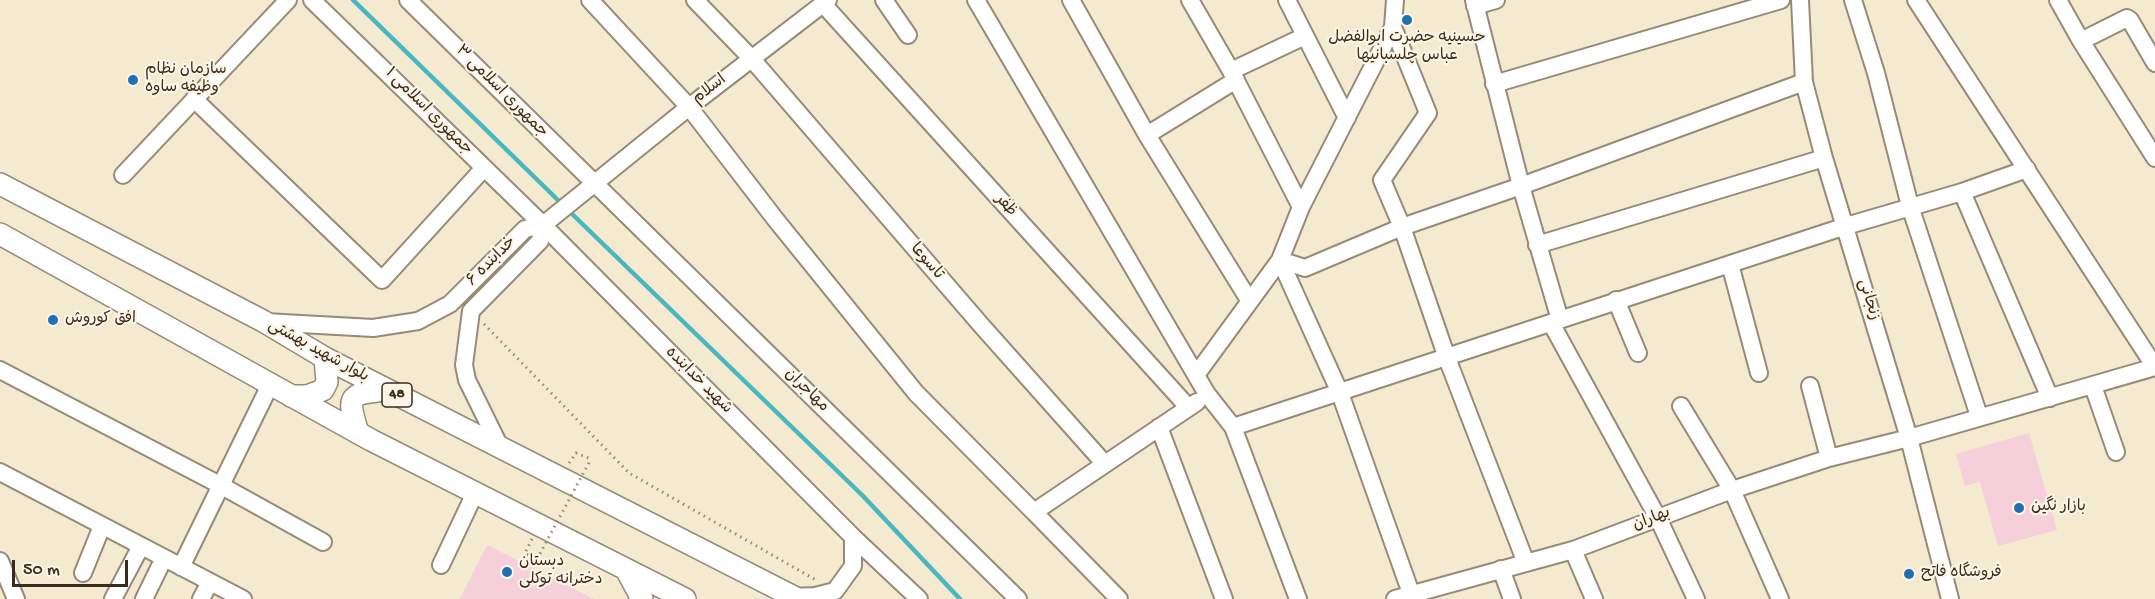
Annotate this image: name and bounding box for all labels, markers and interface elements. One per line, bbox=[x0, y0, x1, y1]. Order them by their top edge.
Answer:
marker: حسینیه حضرت ابوالفضل عباس چلسبانیها bbox=[1400, 13, 1414, 27]
place label: حسینیه حضرت ابوالفضل عباس چلسبانیها bbox=[1328, 29, 1486, 67]
street label: جمهوری اسلامی ۳ bbox=[451, 42, 551, 142]
place label: سازمان نظام وظیفه ساوه bbox=[145, 61, 227, 99]
street label: جمهوری اسلامی ۱ bbox=[380, 64, 476, 160]
street label: اسلام bbox=[689, 71, 731, 109]
marker: سازمان نظام وظیفه ساوه bbox=[126, 73, 140, 87]
street label: ظفر bbox=[990, 191, 1020, 221]
street label: خدابنده ۶ bbox=[463, 233, 521, 291]
street label: تاسوعا bbox=[905, 240, 947, 284]
street label: زنجانی bbox=[1853, 277, 1883, 323]
place label: افق کوروش bbox=[65, 310, 136, 330]
marker: افق کوروش bbox=[46, 313, 60, 327]
street label: بلوار شهید بهشتی bbox=[264, 316, 372, 388]
street label: شهید خدابنده bbox=[660, 343, 736, 419]
street label: مهاجران bbox=[780, 365, 832, 417]
road number: 48 bbox=[382, 383, 412, 407]
place label: بازار نگین bbox=[2031, 498, 2086, 518]
marker: بازار نگین bbox=[2012, 501, 2026, 515]
street label: بهاران bbox=[1631, 504, 1673, 536]
scale bar bbox=[15, 548, 130, 586]
place label: دبستان دخترانه توکلی bbox=[519, 553, 602, 591]
text: 50 m bbox=[23, 560, 60, 581]
place label: فروشگاه فاتح bbox=[1921, 564, 2002, 584]
marker: دبستان دخترانه توکلی bbox=[500, 565, 514, 579]
marker: فروشگاه فاتح bbox=[1902, 567, 1916, 581]

